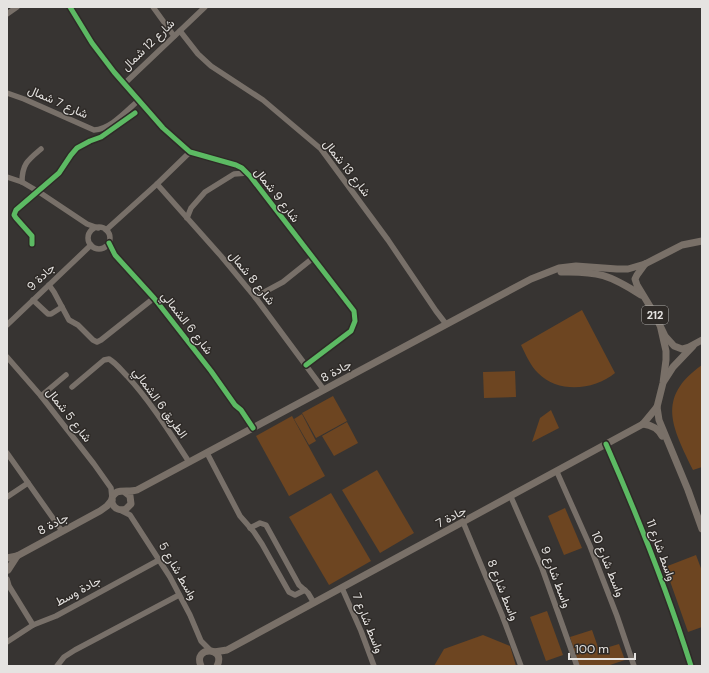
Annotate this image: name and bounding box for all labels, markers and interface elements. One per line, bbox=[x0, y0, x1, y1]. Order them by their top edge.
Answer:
street label: شارع 12 شمال bbox=[118, 16, 179, 75]
street label: شارع 7 شمال bbox=[25, 82, 91, 123]
street label: شارع 13 شمال bbox=[319, 136, 374, 201]
street label: شارع 9 شمال bbox=[250, 164, 303, 226]
street label: شارع 8 شمال bbox=[225, 248, 279, 309]
street label: جادة 9 bbox=[23, 260, 59, 294]
street label: شارع 6 الشمالي bbox=[156, 288, 217, 359]
road number: 212 bbox=[642, 306, 668, 324]
street label: جادة 8 bbox=[318, 356, 354, 386]
street label: الطريق 6 الشمالي bbox=[127, 365, 191, 443]
street label: شارع 5 شمال bbox=[42, 384, 95, 446]
street label: جادة 7 bbox=[433, 502, 469, 532]
street label: جادة 8 bbox=[35, 509, 71, 539]
street label: واسط شارع 11 bbox=[641, 517, 680, 584]
street label: واسط شارع 10 bbox=[587, 529, 628, 599]
street label: واسط شارع 5 bbox=[154, 539, 201, 603]
street label: واسط شارع 9 bbox=[536, 544, 575, 610]
street label: واسط شارع 8 bbox=[483, 557, 523, 623]
street label: جادة وسط bbox=[52, 572, 104, 610]
street label: واسط شارع 7 bbox=[348, 590, 387, 656]
scale bar bbox=[569, 635, 635, 661]
text: 100 m bbox=[575, 641, 609, 657]

